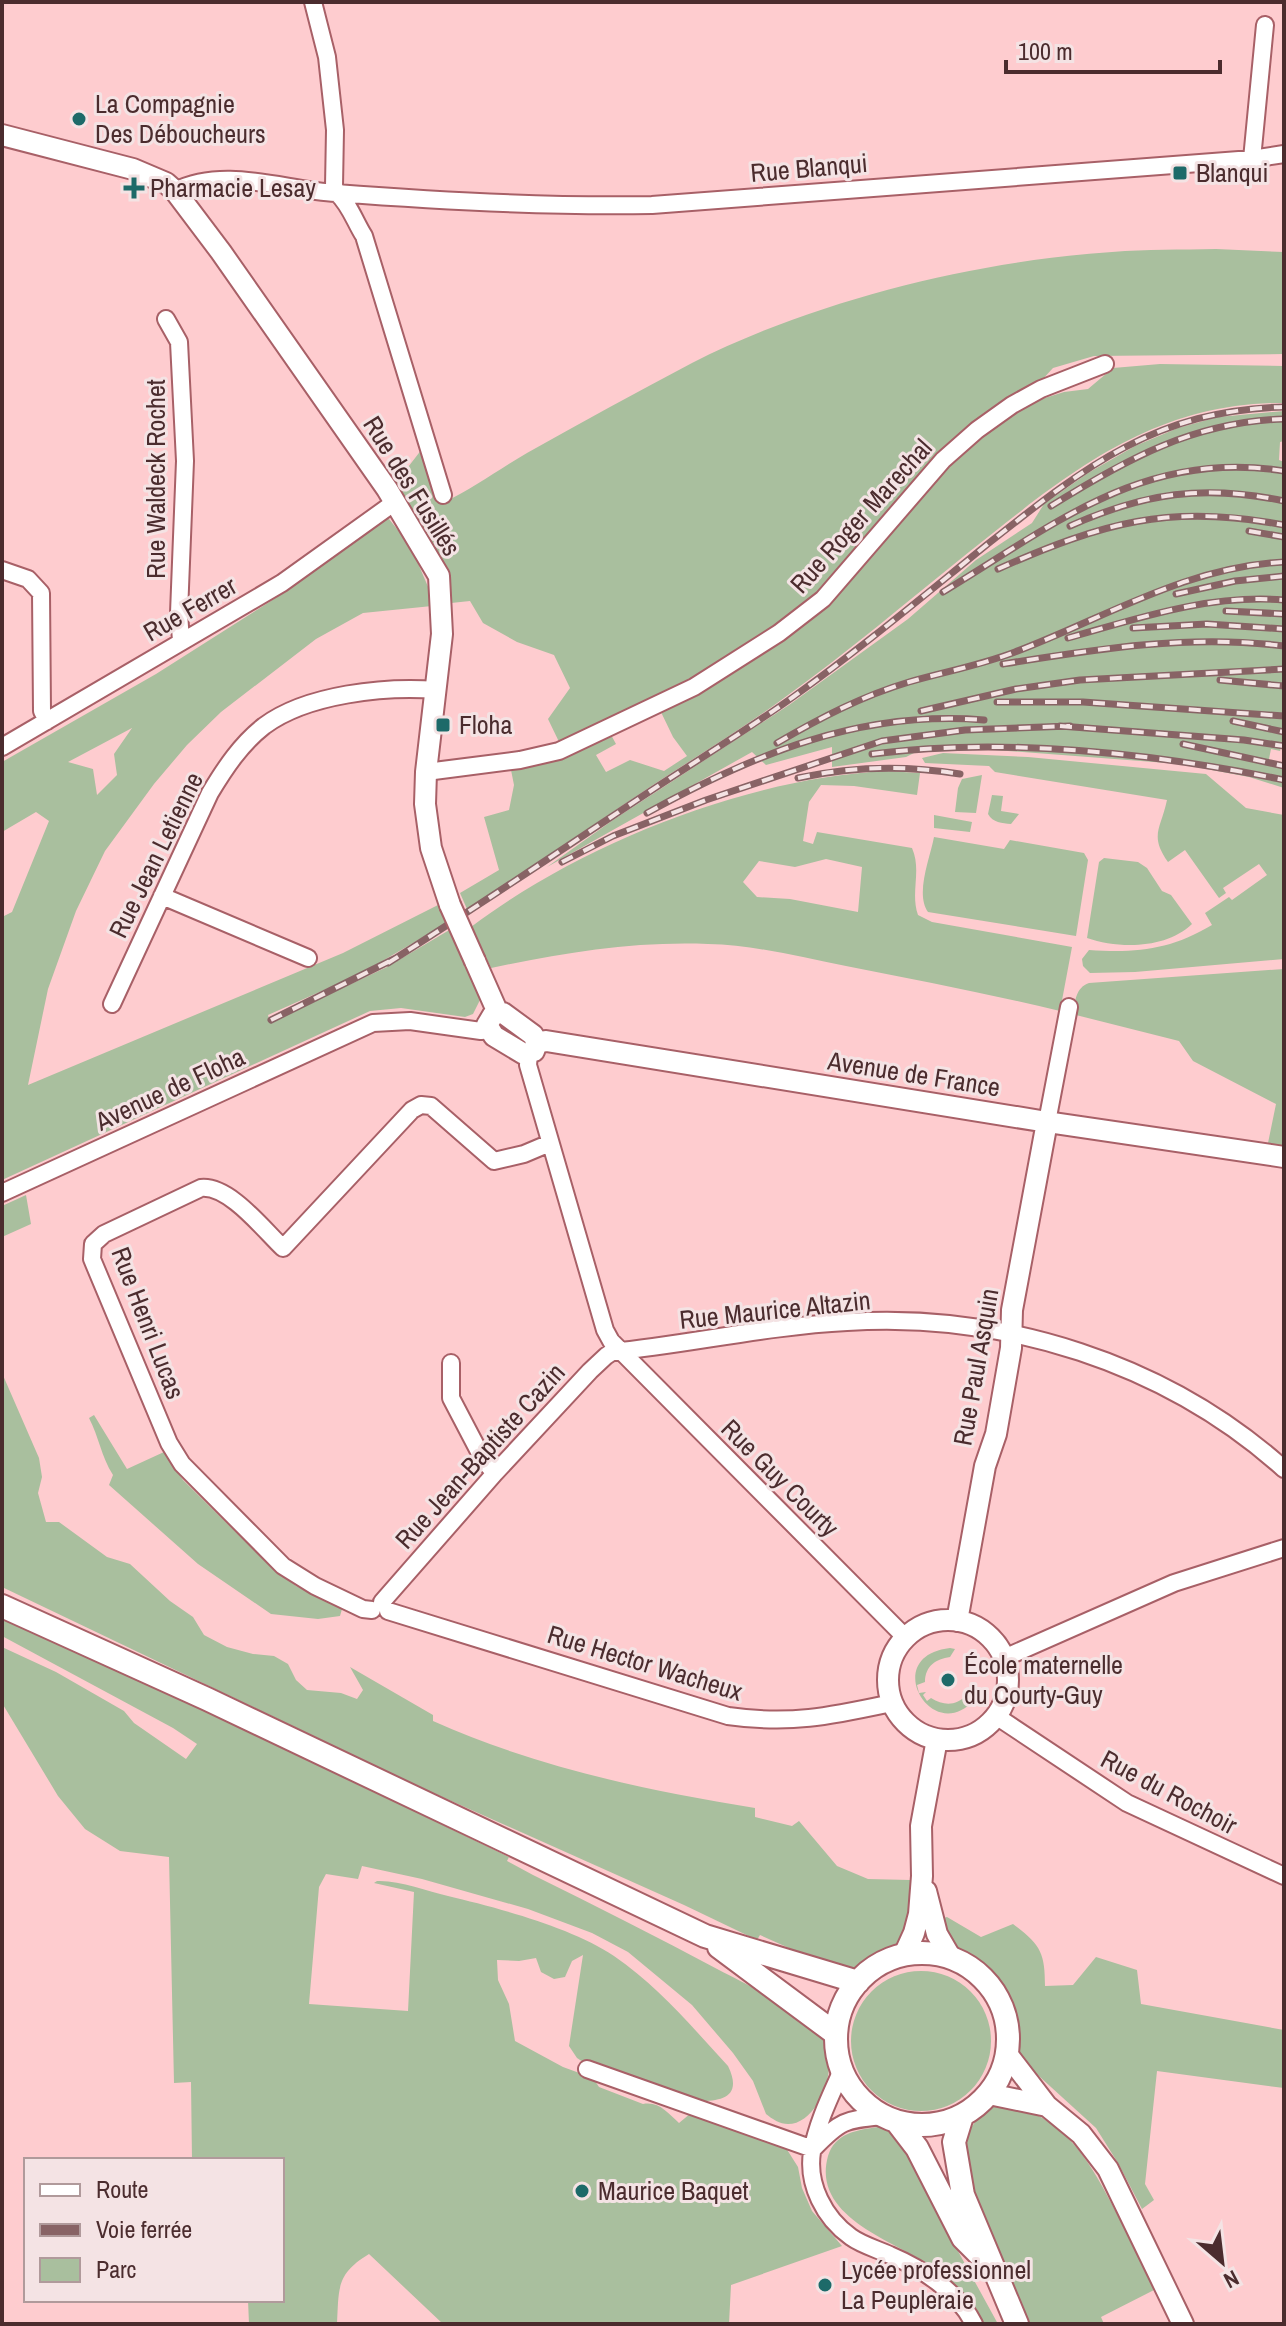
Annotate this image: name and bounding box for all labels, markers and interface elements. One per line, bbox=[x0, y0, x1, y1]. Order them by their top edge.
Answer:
scale bar bbox=[1006, 24, 1220, 74]
text: 100 m bbox=[1018, 35, 1073, 67]
place label: La Compagnie Des Déboucheurs bbox=[95, 86, 266, 151]
marker: La Compagnie Des Déboucheurs bbox=[70, 110, 88, 128]
street label: Rue Blanqui bbox=[749, 145, 869, 190]
place label: Blanqui bbox=[1196, 155, 1268, 190]
marker: Blanqui bbox=[1171, 164, 1189, 182]
place label: Pharmacie Lesay bbox=[150, 170, 316, 205]
marker: Pharmacie Lesay bbox=[125, 179, 143, 197]
street label: Rue Waldeck Rochet bbox=[138, 379, 173, 579]
street label: Rue des Fusillés bbox=[356, 409, 469, 562]
street label: Rue Roger Marechal bbox=[782, 431, 939, 600]
street label: Rue Ferrer bbox=[137, 568, 243, 649]
place label: Floha bbox=[459, 707, 512, 742]
marker: Floha bbox=[434, 716, 452, 734]
street label: Rue Jean Letienne bbox=[100, 766, 211, 943]
street label: Avenue de Floha bbox=[89, 1039, 250, 1139]
street label: Avenue de France bbox=[824, 1042, 1003, 1104]
street label: Rue Henri Lucas bbox=[103, 1242, 193, 1404]
street label: Rue Maurice Altazin bbox=[678, 1282, 872, 1337]
street label: Rue Paul Asquin bbox=[944, 1286, 1007, 1448]
street label: Rue Jean-Baptiste Cazin bbox=[387, 1355, 572, 1556]
street label: Rue Guy Courty bbox=[714, 1411, 847, 1544]
street label: Rue Hector Wacheux bbox=[544, 1616, 747, 1709]
place label: École maternelle du Courty-Guy bbox=[964, 1647, 1123, 1712]
marker: École maternelle du Courty-Guy bbox=[939, 1671, 957, 1689]
street label: Rue du Rochoir bbox=[1095, 1741, 1243, 1842]
legend bbox=[24, 2158, 284, 2302]
text: Route bbox=[96, 2173, 149, 2205]
place label: Maurice Baquet bbox=[598, 2173, 749, 2208]
marker: Maurice Baquet bbox=[573, 2182, 591, 2200]
text: Voie ferrée bbox=[96, 2213, 192, 2245]
north arrow bbox=[1182, 2222, 1262, 2302]
place label: Lycée professionnel La Peupleraie bbox=[841, 2252, 1031, 2317]
text: Parc bbox=[96, 2253, 137, 2285]
text: N bbox=[1219, 2263, 1244, 2296]
marker: Lycée professionnel La Peupleraie bbox=[816, 2276, 834, 2294]

